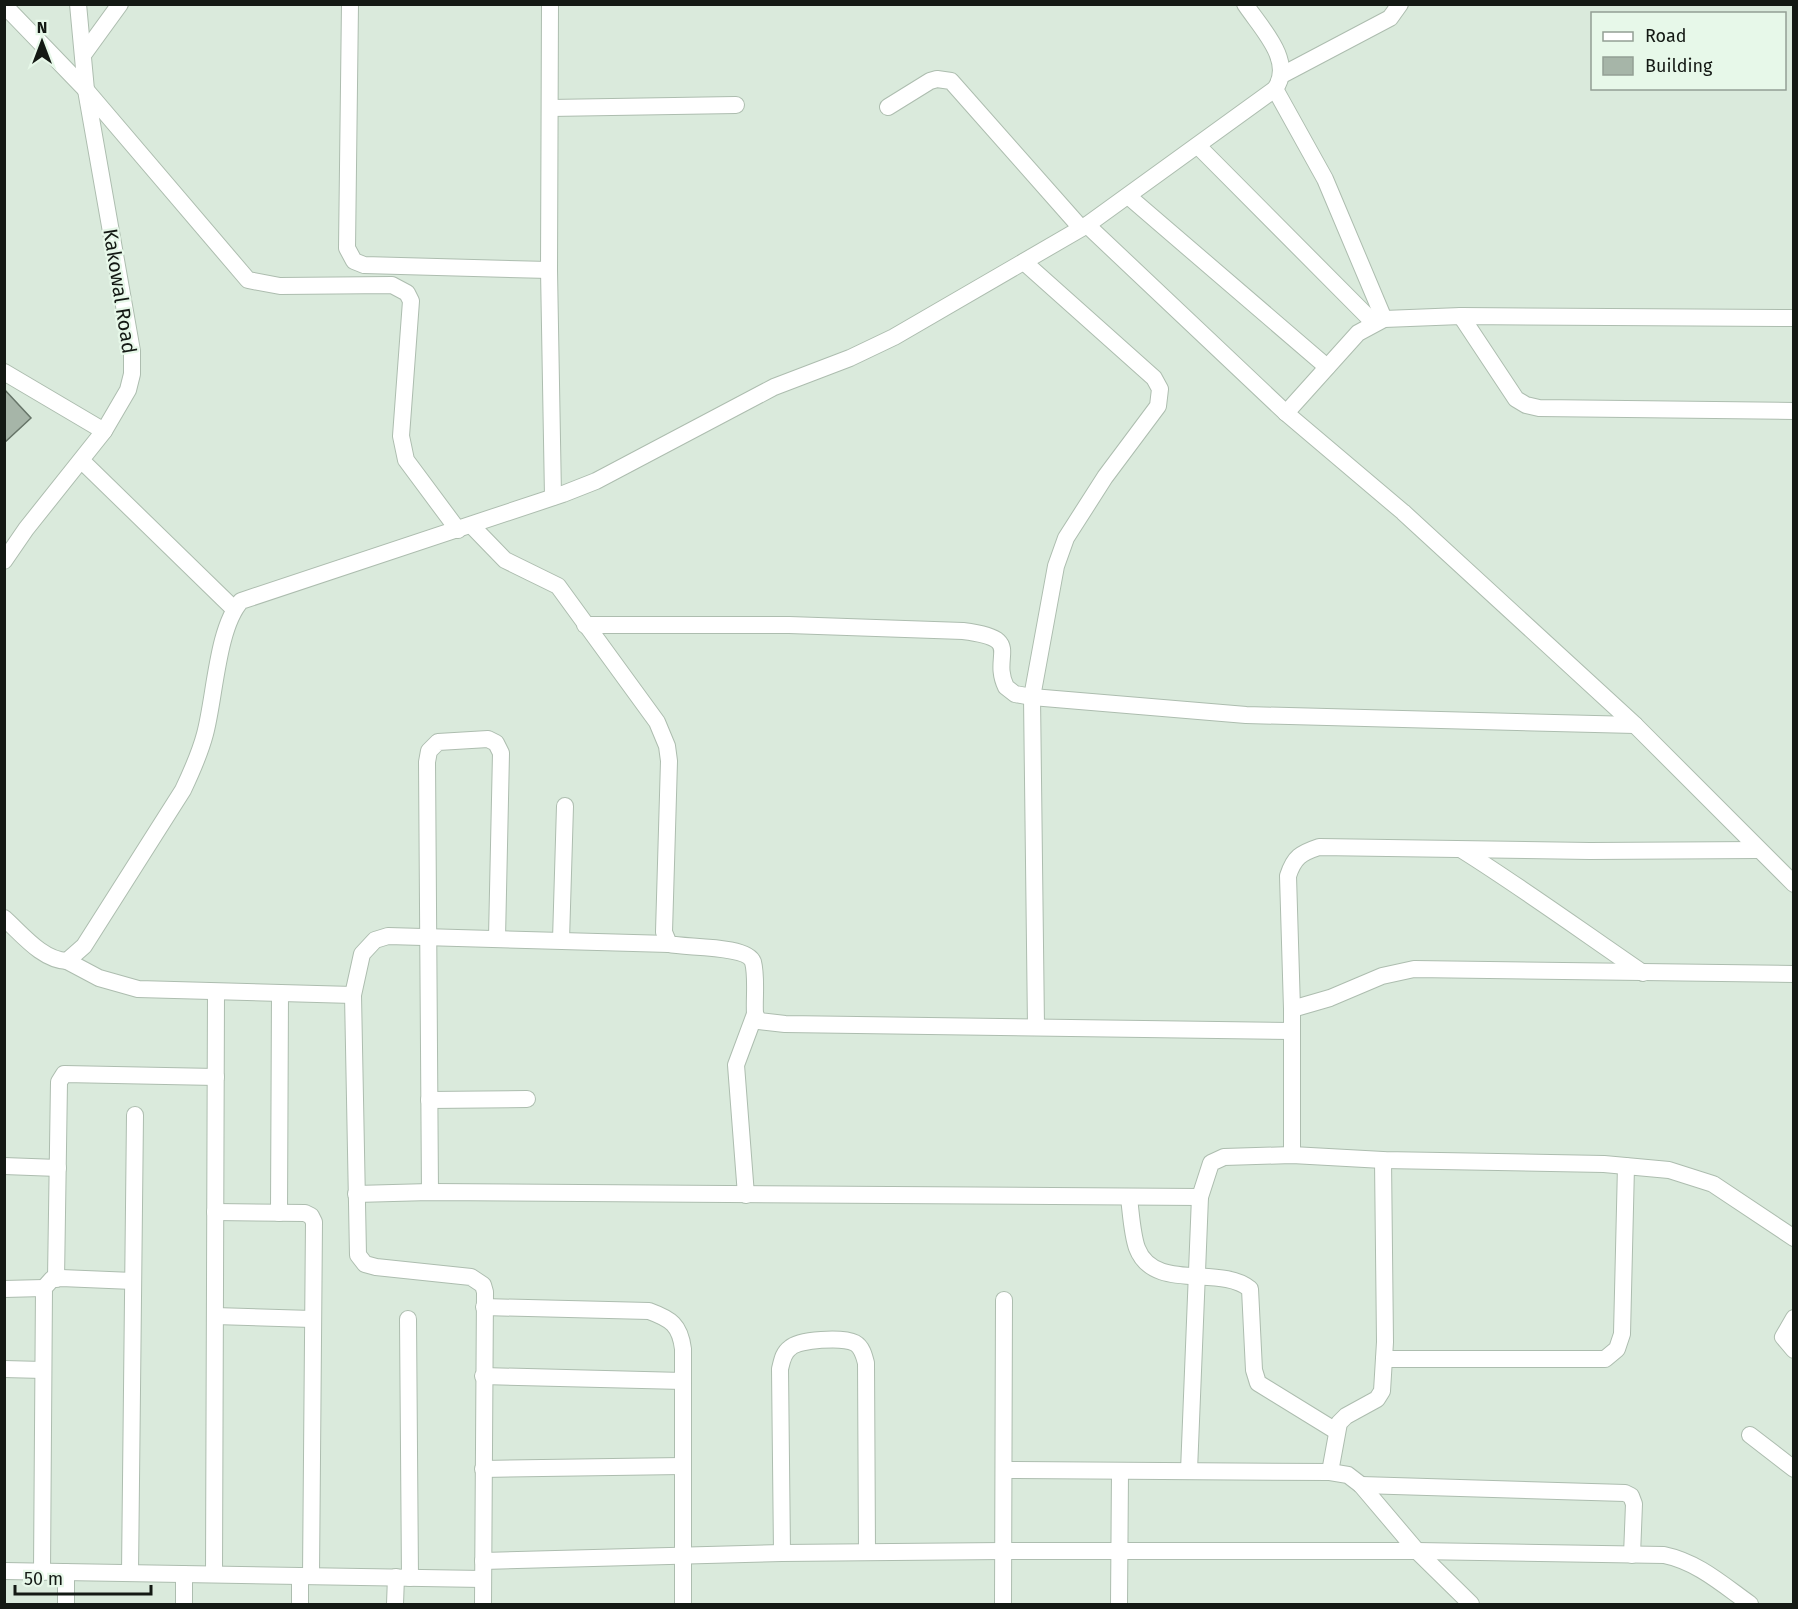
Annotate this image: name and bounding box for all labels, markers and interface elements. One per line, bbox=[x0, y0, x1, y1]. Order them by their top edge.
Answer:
north arrow bbox=[12, 12, 72, 72]
legend bbox=[1591, 12, 1786, 90]
text: N bbox=[37, 18, 47, 37]
text: Road bbox=[1645, 25, 1687, 47]
text: Building bbox=[1645, 55, 1713, 77]
street label: Kakowal Road bbox=[98, 227, 142, 355]
scale bar bbox=[15, 1558, 152, 1596]
text: 50 m bbox=[24, 1568, 63, 1590]

